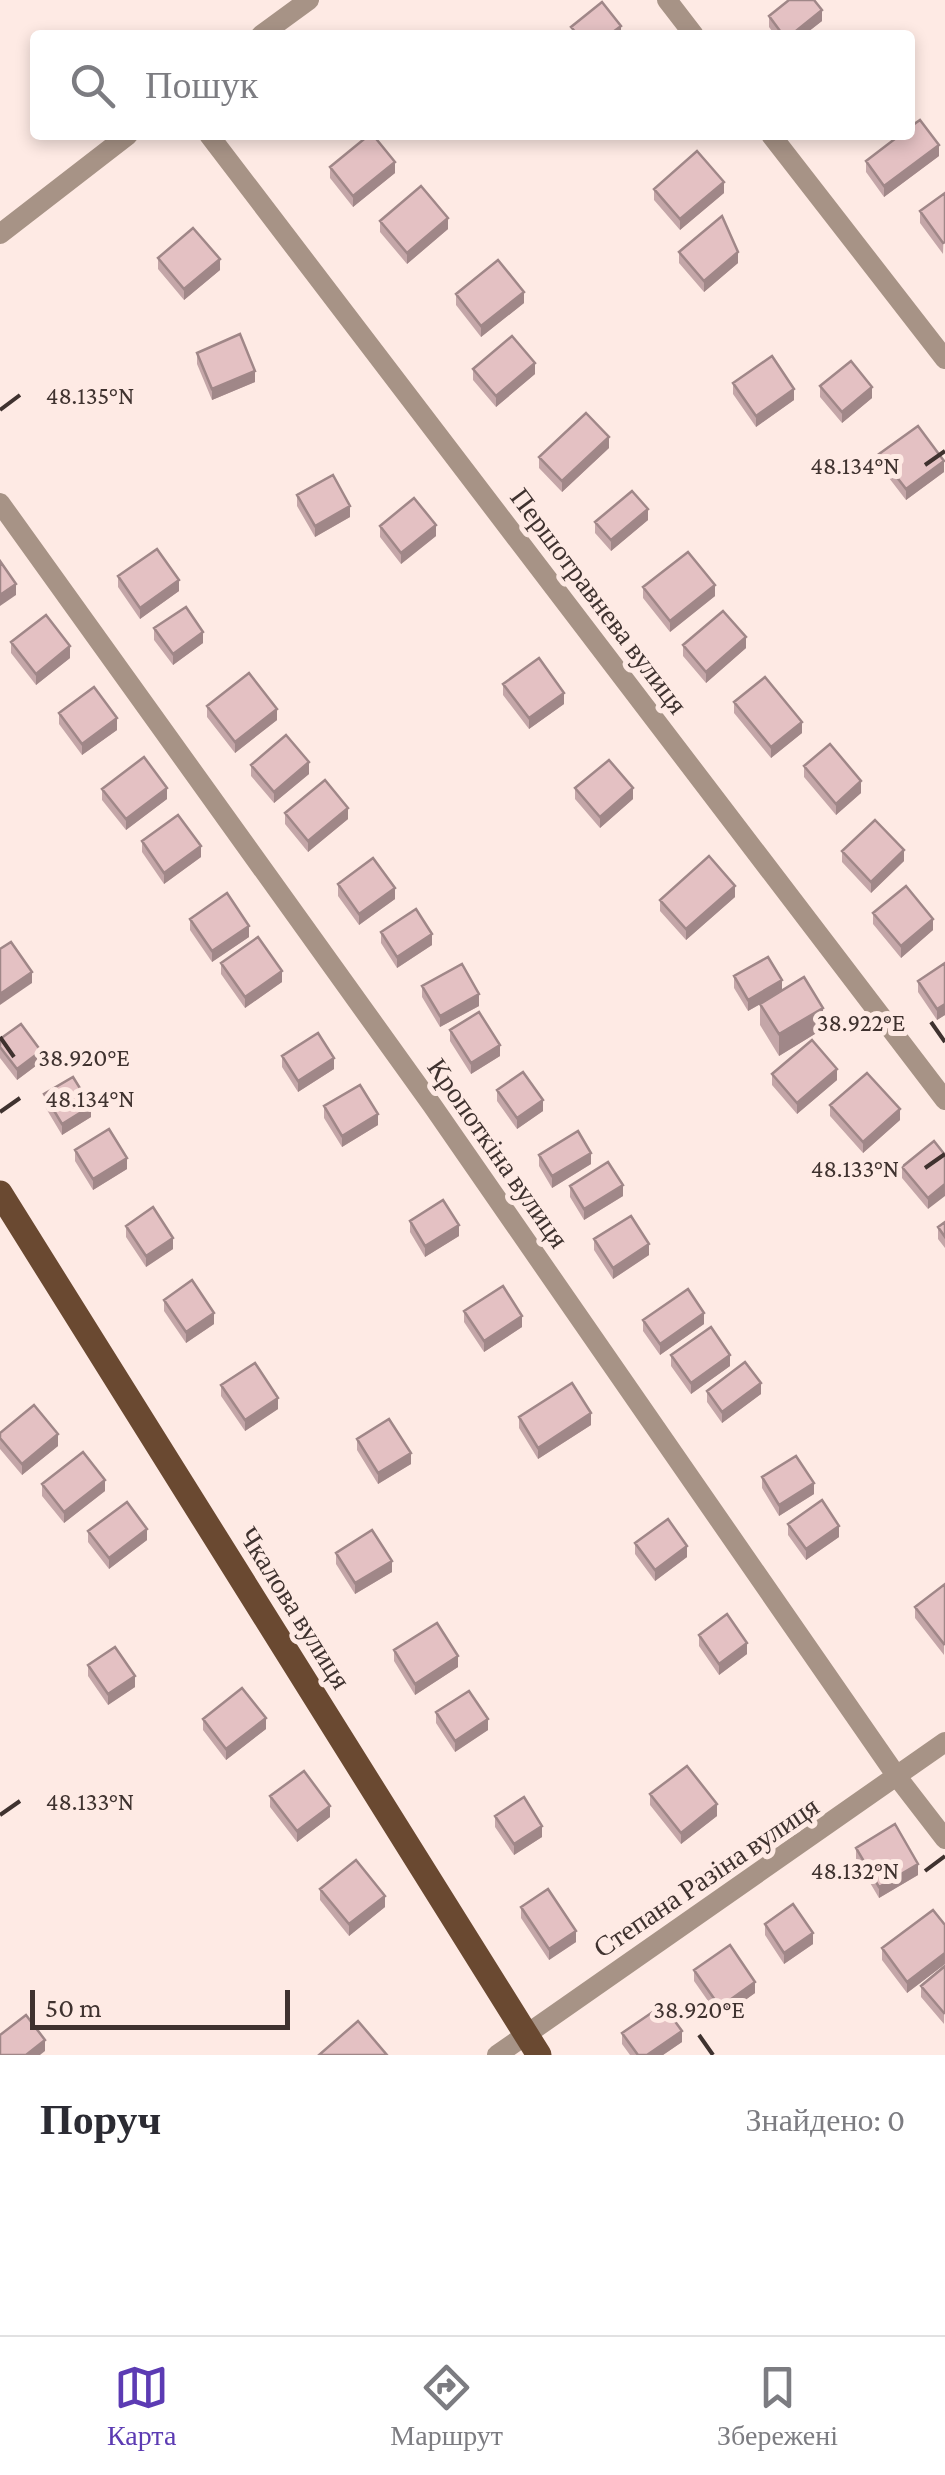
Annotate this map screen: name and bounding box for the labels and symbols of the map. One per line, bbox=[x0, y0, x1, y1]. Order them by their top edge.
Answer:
text: 48.135°N bbox=[46, 382, 134, 409]
text: 48.134°N bbox=[810, 452, 900, 479]
street label: Першотравнева вулиця bbox=[504, 482, 694, 720]
text: 38.922°E bbox=[817, 1009, 905, 1036]
text: 38.920°E bbox=[38, 1044, 130, 1071]
street label: Кропоткіна вулиця bbox=[421, 1053, 575, 1253]
text: 48.134°N bbox=[45, 1085, 135, 1112]
text: 48.133°N bbox=[811, 1155, 899, 1182]
street label: Чкалова вулиця bbox=[233, 1522, 357, 1695]
text: 48.133°N bbox=[46, 1788, 134, 1815]
street label: Степана Разіна вулиця bbox=[588, 1790, 824, 1964]
text: 48.132°N bbox=[811, 1857, 899, 1884]
scale bar bbox=[30, 1985, 290, 2030]
text: 38.920°E bbox=[653, 1996, 745, 2023]

